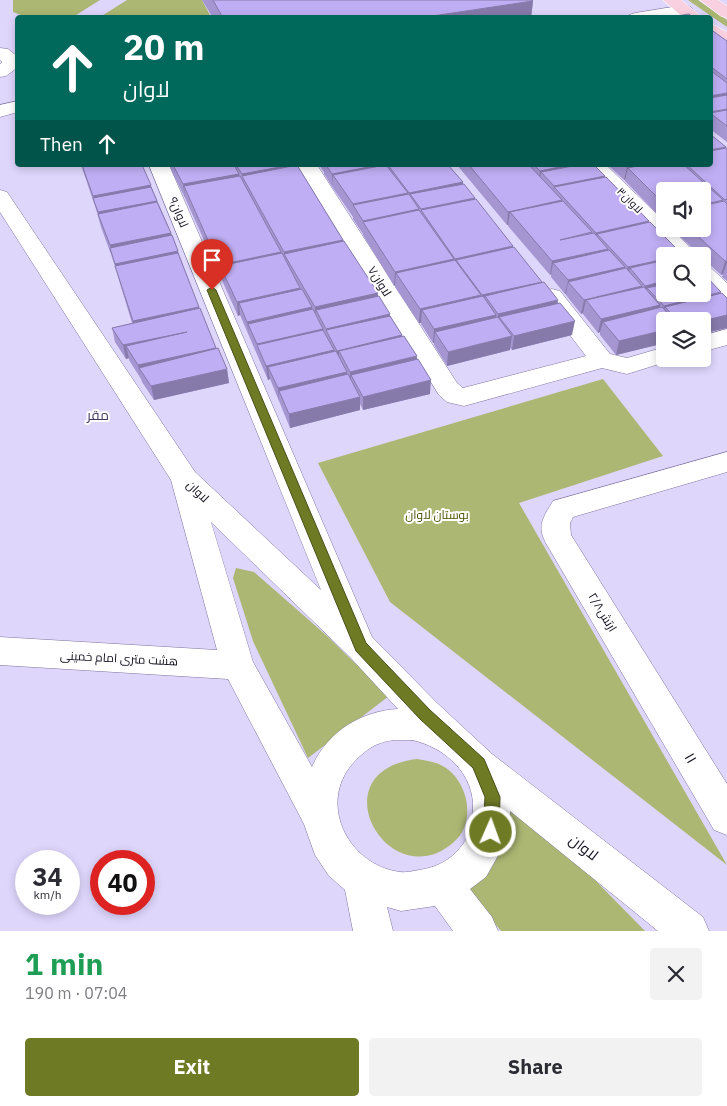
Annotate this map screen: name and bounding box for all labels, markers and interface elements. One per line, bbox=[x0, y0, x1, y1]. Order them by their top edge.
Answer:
text: 20 m bbox=[123, 24, 205, 70]
icon: ahead bbox=[40, 35, 105, 100]
text: لاوان bbox=[123, 74, 170, 103]
icon: ahead bbox=[93, 130, 121, 158]
text: Then bbox=[40, 132, 83, 156]
map controls bbox=[656, 182, 711, 367]
button: sound bbox=[656, 182, 711, 237]
street label: ۳لاوان bbox=[614, 184, 646, 216]
street label: ۹لاوان bbox=[166, 194, 192, 230]
pin bbox=[191, 239, 233, 290]
icon: arrive bbox=[198, 246, 226, 274]
button: search bbox=[656, 247, 711, 302]
street label: ۷لاوان bbox=[365, 263, 395, 299]
button: layers bbox=[656, 312, 711, 367]
district label: مقر bbox=[86, 406, 109, 424]
street label: لاوان bbox=[184, 477, 212, 505]
park label: بوستان لاوان bbox=[405, 507, 469, 522]
street label: ۲/۸ارتش bbox=[586, 590, 620, 634]
street label: هشت متری امام خمینی bbox=[60, 647, 178, 670]
street label: ۱۱ bbox=[680, 749, 702, 767]
position arrow bbox=[464, 805, 516, 857]
street label: لاوان bbox=[565, 830, 602, 865]
speed limit sign: 40 bbox=[90, 850, 155, 915]
text: 34 bbox=[32, 860, 63, 893]
text: km/h bbox=[33, 887, 62, 902]
text: 1 min bbox=[25, 944, 103, 983]
button: close bbox=[650, 948, 702, 1000]
text: 190 m · 07:04 bbox=[25, 983, 127, 1003]
button: Exit bbox=[25, 1038, 359, 1096]
button: Share bbox=[369, 1038, 702, 1096]

